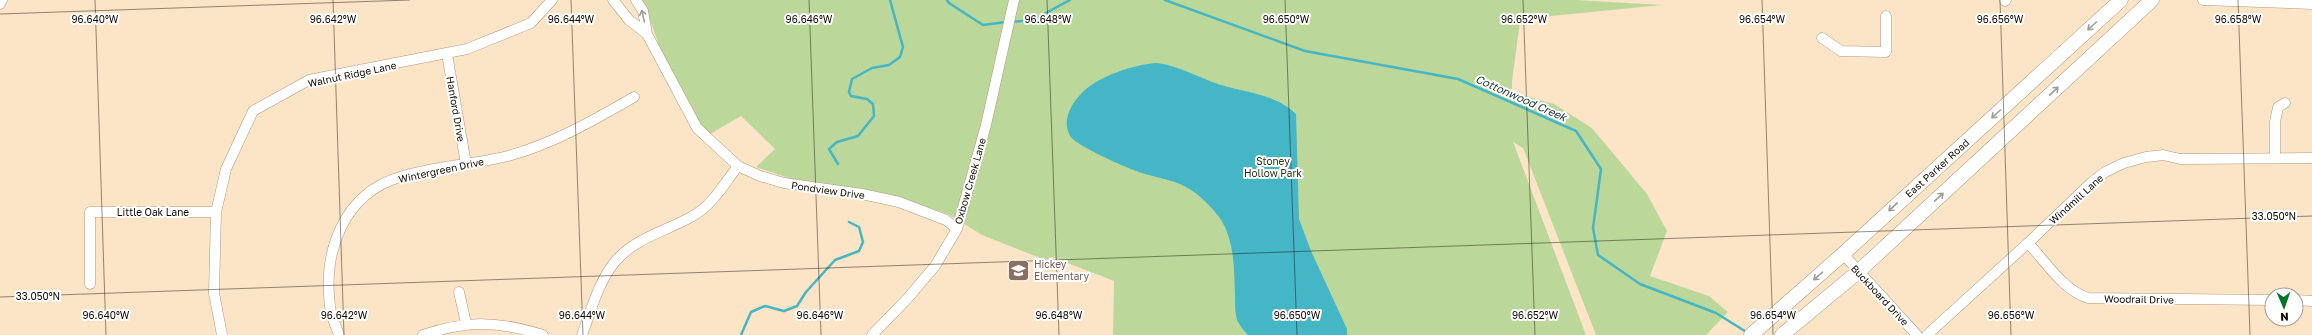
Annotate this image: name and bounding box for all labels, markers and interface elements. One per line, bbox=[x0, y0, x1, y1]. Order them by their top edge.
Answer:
one-way arrow bbox=[639, 10, 647, 23]
text: 96.640°W bbox=[72, 13, 119, 25]
text: 96.642°W bbox=[310, 13, 357, 25]
text: 96.644°W bbox=[548, 13, 595, 25]
text: 96.646°W bbox=[786, 13, 833, 25]
text: 96.648°W bbox=[1025, 13, 1072, 25]
text: 96.650°W bbox=[1263, 13, 1310, 25]
text: 96.652°W bbox=[1501, 13, 1548, 25]
text: 96.654°W bbox=[1739, 13, 1785, 25]
text: 96.656°W bbox=[1977, 13, 2024, 25]
text: 96.658°W bbox=[2215, 13, 2262, 25]
one-way arrow bbox=[2087, 22, 2097, 31]
street label: Walnut Ridge Lane bbox=[307, 59, 398, 89]
water label: Cottonwood Creek bbox=[1474, 72, 1570, 124]
street label: Hanford Drive bbox=[444, 75, 468, 143]
one-way arrow bbox=[2048, 87, 2058, 96]
one-way arrow bbox=[1991, 109, 2001, 118]
street label: Oxbow Creek Lane bbox=[952, 136, 988, 226]
street label: East Parker Road bbox=[1903, 136, 1971, 200]
street label: Wintergreen Drive bbox=[397, 155, 485, 185]
park label: Stoney Hollow Park bbox=[1244, 155, 1302, 179]
street label: Windmill Lane bbox=[2047, 172, 2106, 226]
street label: Pondview Drive bbox=[790, 179, 866, 201]
one-way arrow bbox=[1934, 192, 1944, 202]
one-way arrow bbox=[1888, 203, 1899, 212]
street label: Little Oak Lane bbox=[117, 206, 189, 218]
text: 33.050°N bbox=[2252, 210, 2296, 222]
school or university icon: Hickey Elementary bbox=[1005, 257, 1031, 283]
place label: Hickey Elementary bbox=[1034, 258, 1090, 282]
street label: Buckboard Drive bbox=[1849, 262, 1911, 328]
one-way arrow bbox=[1813, 271, 1823, 280]
north arrow bbox=[2264, 287, 2304, 327]
text: 33.050°N bbox=[16, 290, 60, 302]
street label: Woodrail Drive bbox=[2104, 292, 2174, 306]
text: 96.640°W bbox=[83, 309, 130, 321]
text: 96.642°W bbox=[321, 309, 368, 321]
text: 96.644°W bbox=[559, 309, 606, 321]
text: 96.646°W bbox=[797, 309, 844, 321]
text: 96.648°W bbox=[1036, 309, 1083, 321]
text: 96.650°W bbox=[1274, 309, 1321, 321]
text: 96.652°W bbox=[1512, 309, 1559, 321]
text: 96.654°W bbox=[1750, 309, 1796, 321]
text: 96.656°W bbox=[1988, 309, 2035, 321]
text: N bbox=[2280, 311, 2289, 324]

